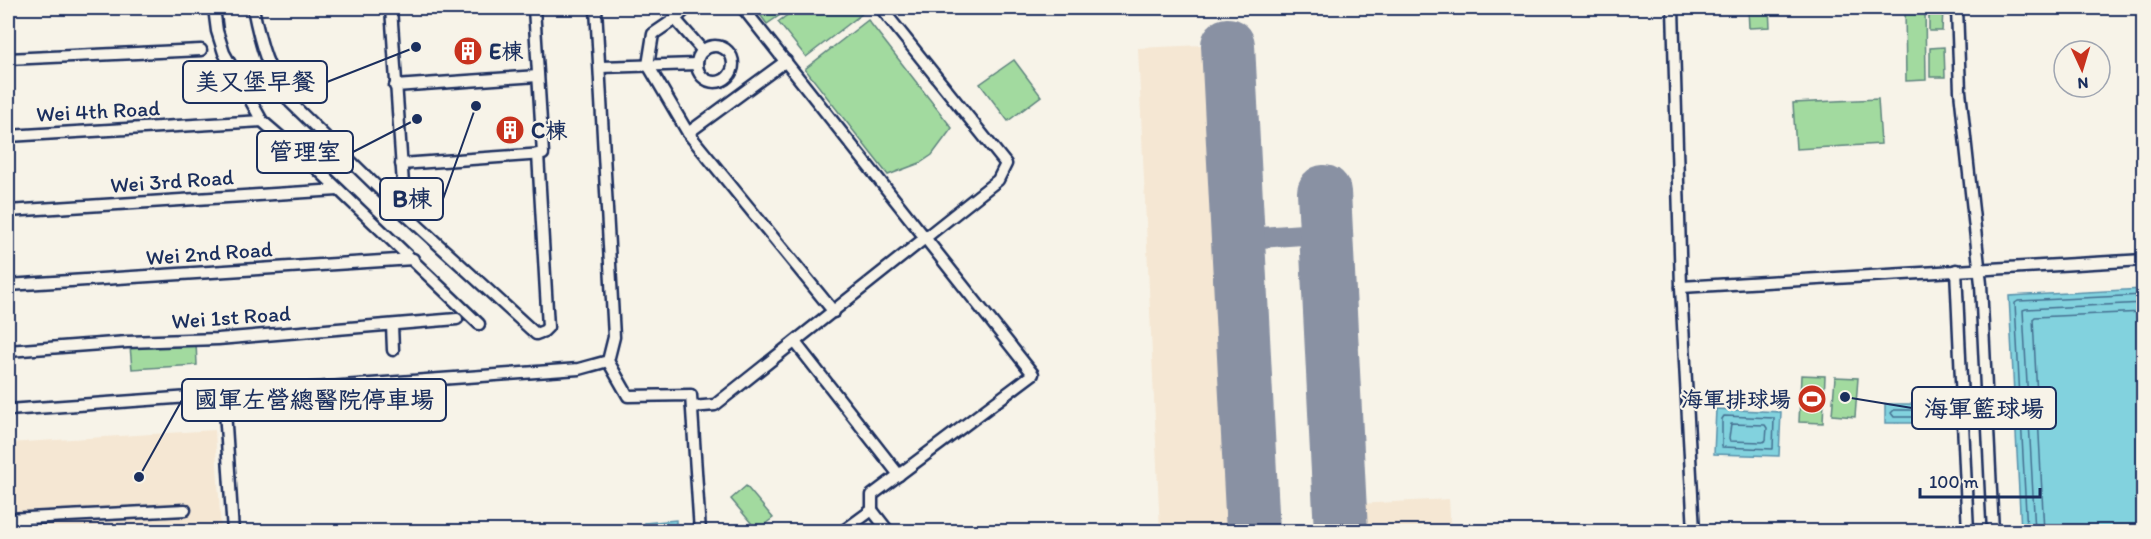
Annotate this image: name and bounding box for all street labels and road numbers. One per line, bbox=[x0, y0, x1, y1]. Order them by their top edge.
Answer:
street label: Wei 4th Road bbox=[35, 94, 161, 128]
street label: Wei 3rd Road bbox=[109, 163, 235, 199]
street label: Wei 2nd Road bbox=[145, 235, 273, 271]
street label: Wei 1st Road bbox=[170, 299, 292, 335]

